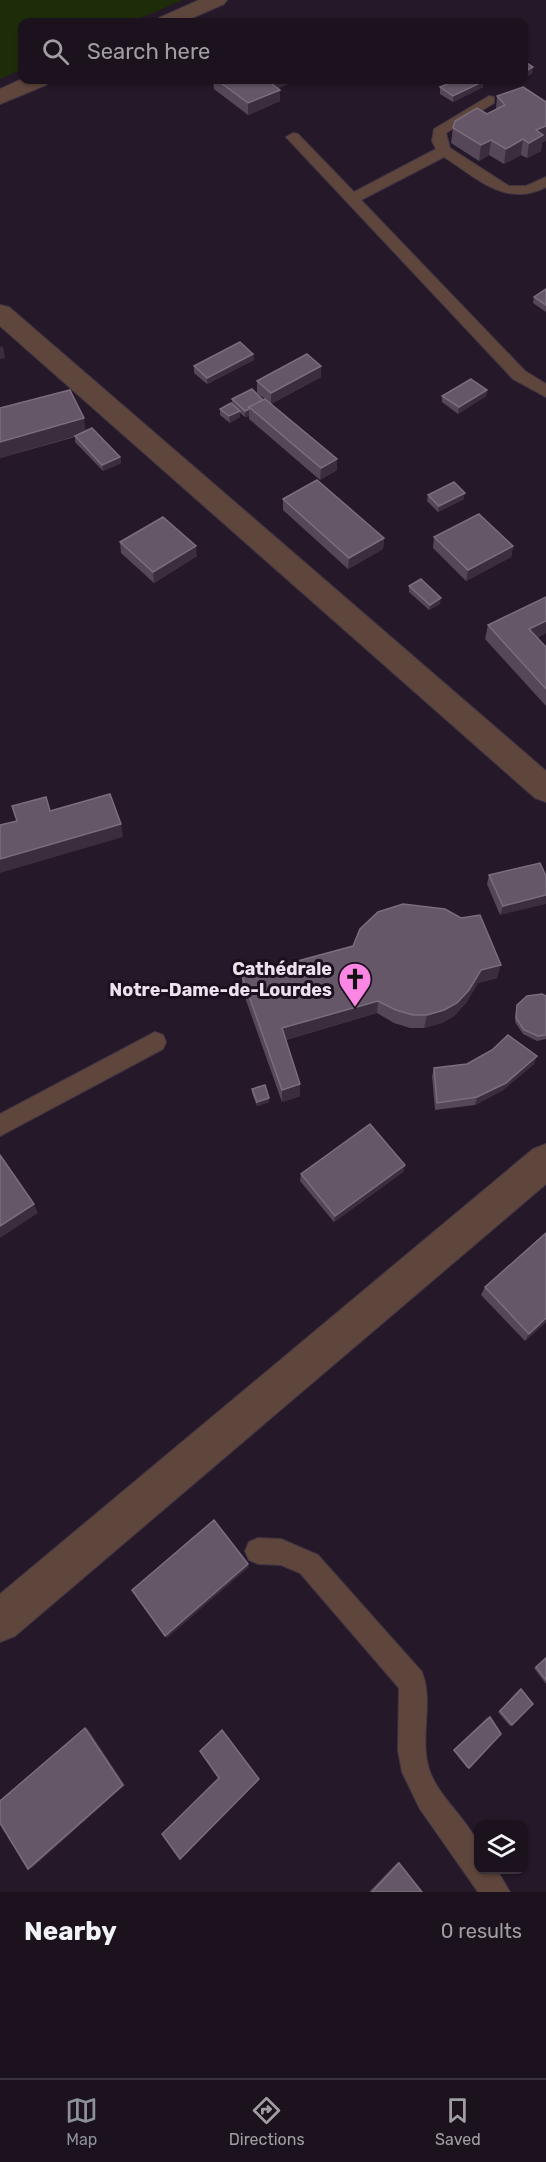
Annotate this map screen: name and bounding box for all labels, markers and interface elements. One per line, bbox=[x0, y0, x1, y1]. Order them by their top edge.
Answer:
search box bbox=[18, 18, 528, 84]
icon: search bbox=[39, 35, 72, 68]
text: Search here bbox=[87, 38, 210, 65]
place label: Cathédrale Notre-Dame-de-Lourdes bbox=[109, 958, 332, 1001]
church icon: Cathédrale Notre-Dame-de-Lourdes bbox=[337, 961, 373, 1008]
map controls bbox=[474, 1820, 528, 1874]
button: layers bbox=[474, 1820, 528, 1874]
text: Nearby bbox=[24, 1916, 117, 1947]
text: 0 results bbox=[441, 1919, 522, 1943]
tab: Map bbox=[65, 2094, 98, 2149]
tab: Directions bbox=[229, 2094, 305, 2149]
tab: Saved bbox=[435, 2094, 481, 2149]

